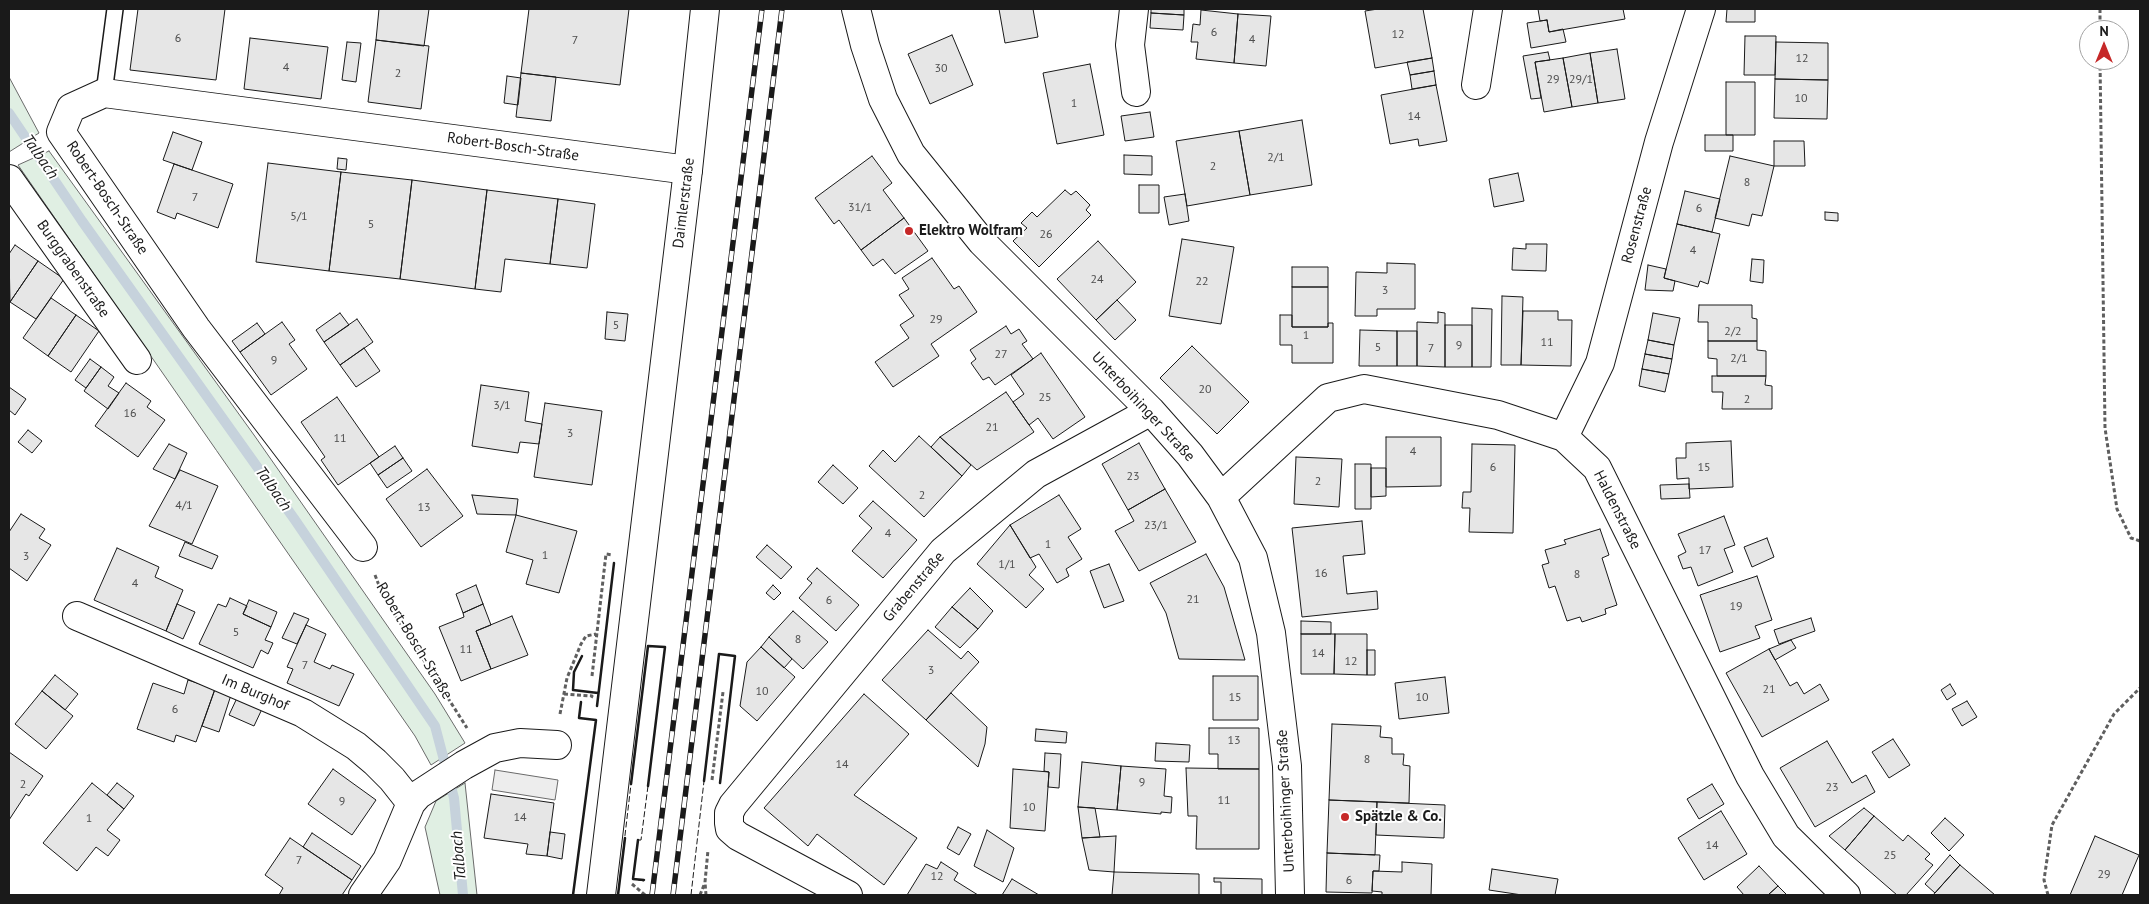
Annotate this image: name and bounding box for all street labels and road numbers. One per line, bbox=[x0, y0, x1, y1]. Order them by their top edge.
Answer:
street label: Robert-Bosch-Straße bbox=[446, 129, 580, 165]
street label: Robert-Bosch-Straße bbox=[62, 138, 152, 258]
street label: Daimlerstraße bbox=[670, 157, 698, 249]
street label: Rosenstraße bbox=[1618, 185, 1656, 265]
street label: Burggrabenstraße bbox=[33, 217, 113, 321]
street label: Unterboihinger Straße bbox=[1088, 349, 1198, 465]
street label: Haldenstraße bbox=[1589, 467, 1645, 553]
street label: Grabenstraße bbox=[879, 548, 949, 626]
street label: Robert-Bosch-Straße bbox=[372, 579, 456, 703]
street label: Im Burghof bbox=[219, 671, 291, 715]
street label: Unterboihinger Straße bbox=[1273, 729, 1299, 873]

